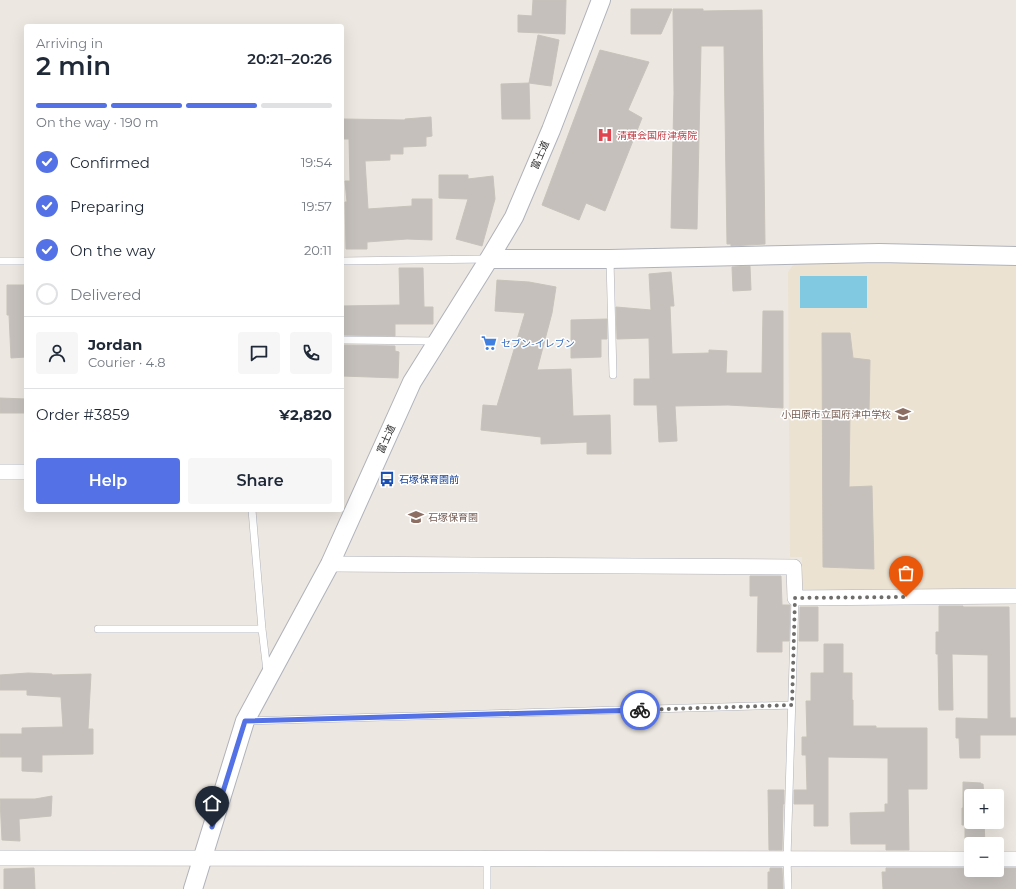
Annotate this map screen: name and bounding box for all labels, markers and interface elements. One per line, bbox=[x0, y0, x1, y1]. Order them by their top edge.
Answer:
text: Arriving in bbox=[36, 35, 103, 51]
text: 20:21–20:26 bbox=[247, 49, 332, 68]
text: 2 min bbox=[36, 50, 111, 82]
text: On the way · 190 m bbox=[36, 114, 159, 130]
hospital icon: 清輝会国府津病院 bbox=[596, 126, 614, 144]
place label: 清輝会国府津病院 bbox=[617, 129, 697, 142]
street label: 富士道 bbox=[528, 139, 552, 171]
icon: check bbox=[36, 151, 58, 173]
text: Confirmed bbox=[70, 153, 150, 172]
text: 19:54 bbox=[301, 154, 332, 170]
icon: check bbox=[36, 195, 58, 217]
text: Preparing bbox=[70, 197, 145, 216]
text: 19:57 bbox=[302, 198, 332, 214]
icon: check bbox=[36, 239, 58, 261]
text: On the way bbox=[70, 241, 155, 260]
text: 20:11 bbox=[304, 242, 332, 258]
text: Delivered bbox=[70, 285, 142, 304]
button: person bbox=[36, 332, 78, 374]
button: chat bbox=[238, 332, 280, 374]
button: phone bbox=[290, 332, 332, 374]
supermarket icon: セブン-イレブン bbox=[480, 334, 498, 352]
text: Jordan bbox=[88, 335, 142, 354]
place label: セブン-イレブン bbox=[501, 337, 575, 350]
text: Courier · 4.8 bbox=[88, 354, 166, 370]
text: Order #3859 bbox=[36, 405, 130, 424]
text: ¥2,820 bbox=[279, 405, 332, 424]
school or university icon: 小田原市立国府津中学校 bbox=[894, 405, 912, 423]
place label: 小田原市立国府津中学校 bbox=[781, 408, 891, 421]
street label: 富士道 bbox=[374, 423, 398, 455]
button: Help bbox=[36, 458, 180, 504]
button: Share bbox=[188, 458, 332, 504]
bus stop icon: 石塚保育園前 bbox=[378, 470, 396, 488]
place label: 石塚保育園前 bbox=[399, 473, 459, 486]
school or university icon: 石塚保育園 bbox=[407, 508, 425, 526]
place label: 石塚保育園 bbox=[428, 511, 478, 524]
pin bbox=[889, 556, 923, 597]
icon: bag bbox=[895, 562, 917, 584]
courier bbox=[620, 690, 660, 730]
icon: bike bbox=[629, 699, 651, 721]
pin bbox=[195, 786, 229, 827]
map controls bbox=[964, 789, 1004, 877]
button: + bbox=[964, 789, 1004, 829]
icon: home bbox=[201, 792, 223, 814]
button: − bbox=[964, 837, 1004, 877]

